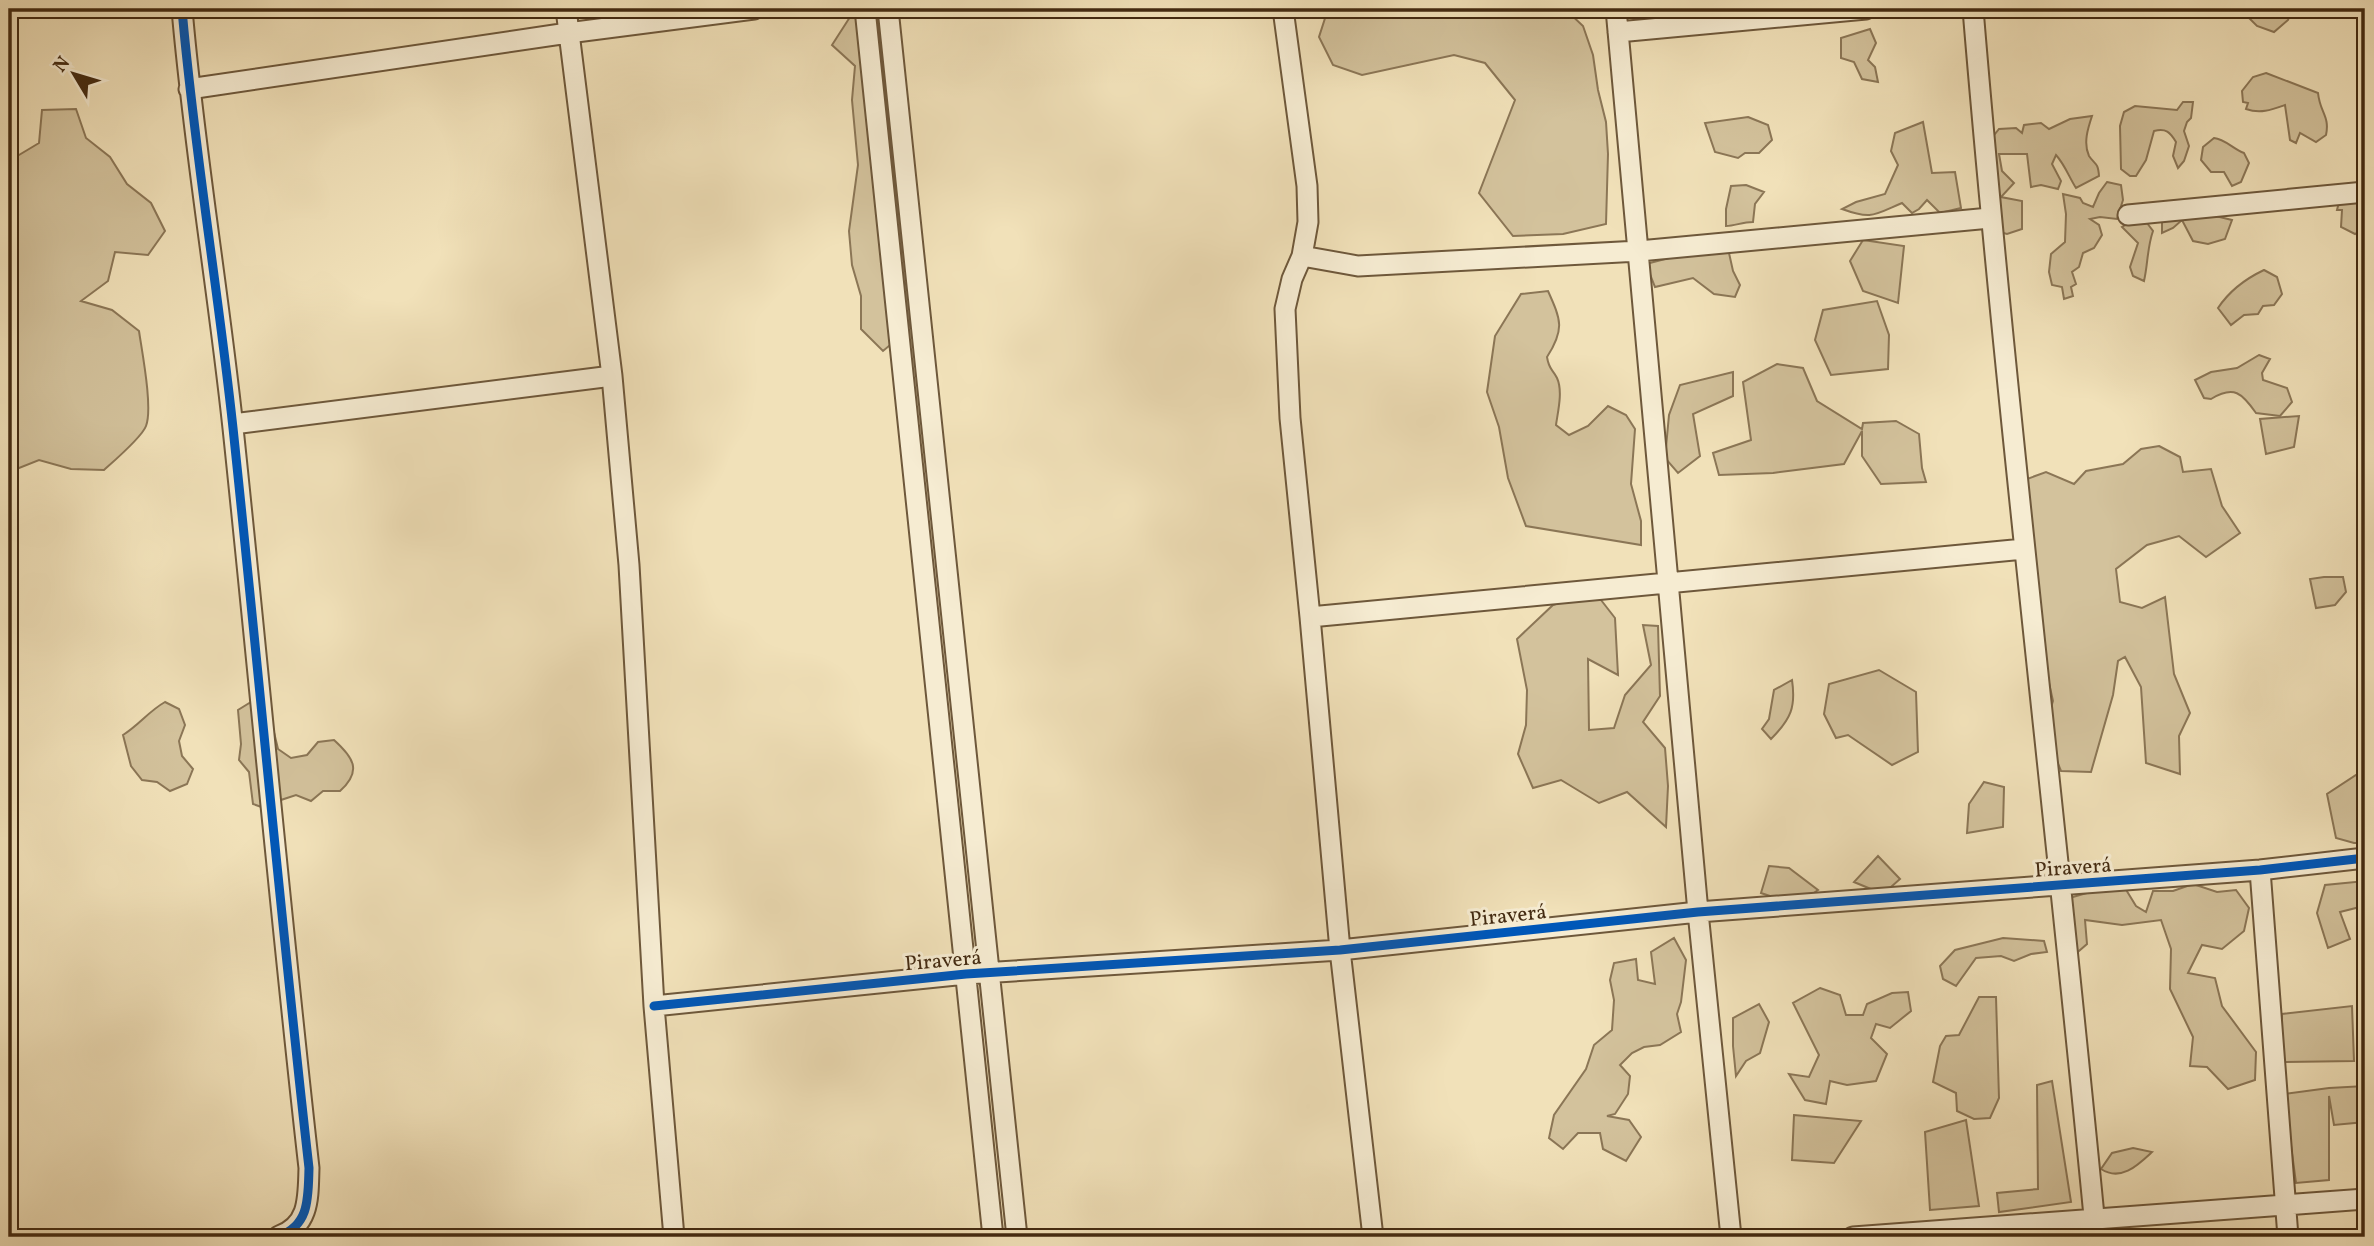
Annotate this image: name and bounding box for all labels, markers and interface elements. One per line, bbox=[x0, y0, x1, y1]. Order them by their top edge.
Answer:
north arrow bbox=[38, 38, 108, 108]
text: N bbox=[48, 51, 77, 78]
street label: Piraverá bbox=[2034, 851, 2113, 886]
street label: Piraverá bbox=[1468, 898, 1548, 935]
street label: Piraverá bbox=[903, 944, 983, 979]

